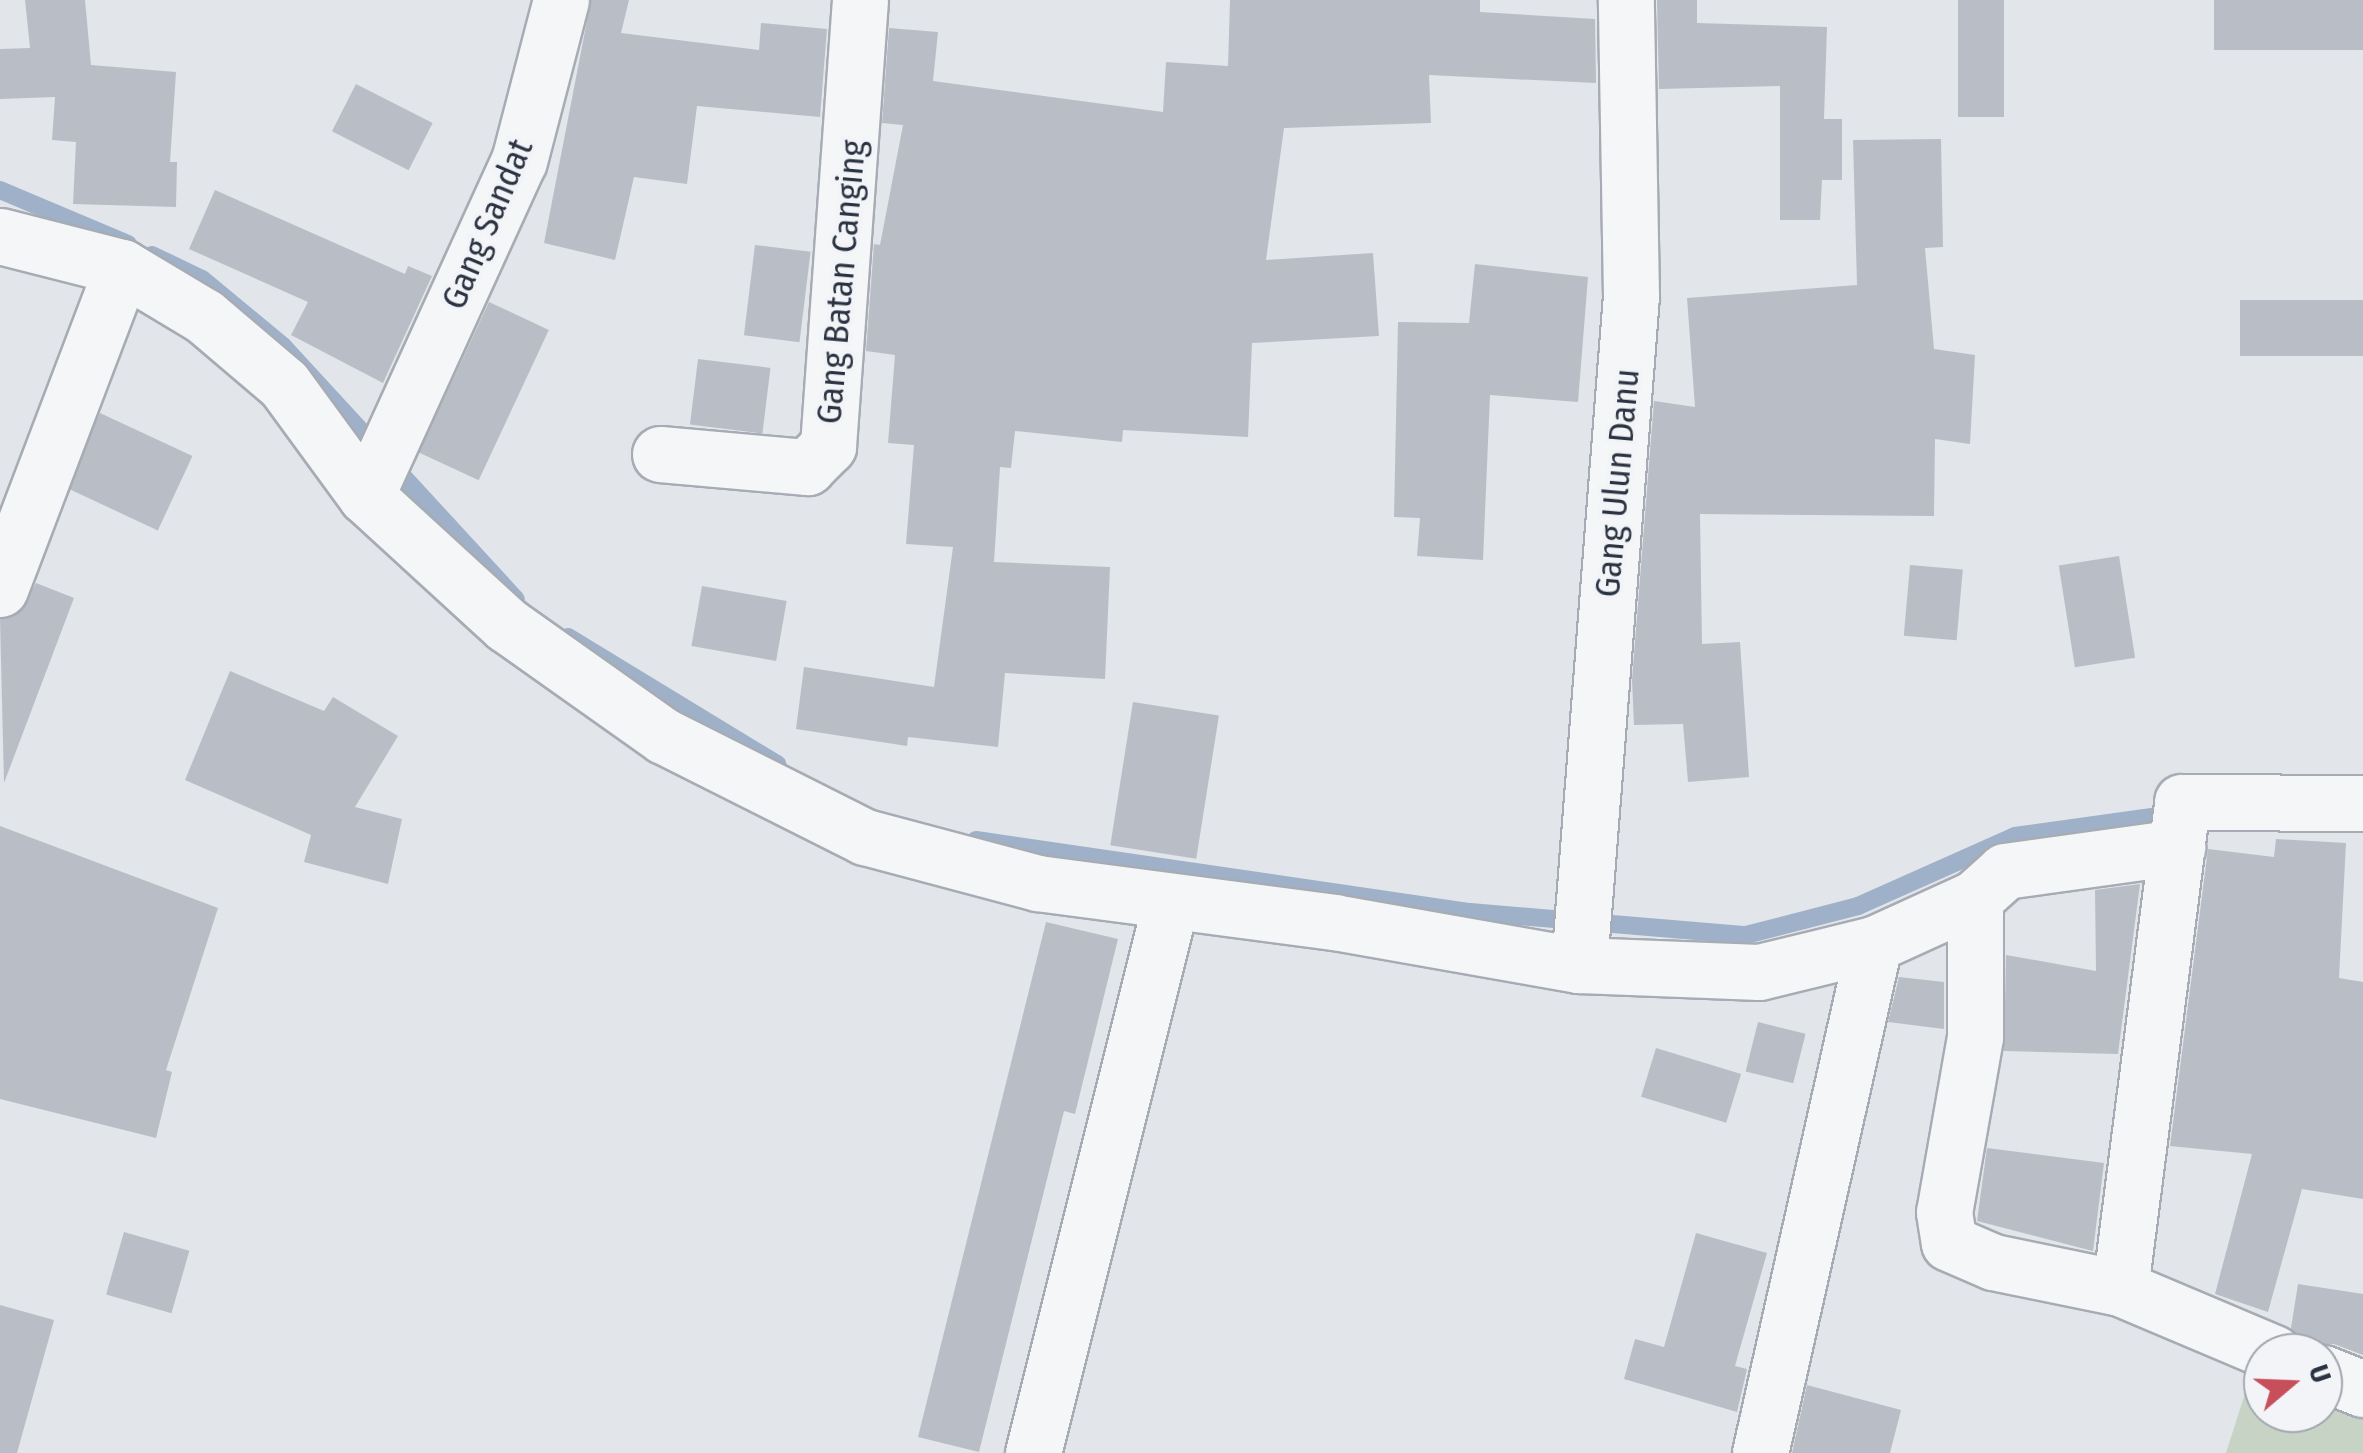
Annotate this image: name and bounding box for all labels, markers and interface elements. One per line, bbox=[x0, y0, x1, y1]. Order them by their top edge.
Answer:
street label: Gang Sandat bbox=[432, 133, 542, 315]
street label: Gang Batan Canging bbox=[808, 138, 874, 426]
street label: Gang Ulun Danu bbox=[1586, 367, 1648, 599]
north arrow bbox=[2243, 1333, 2343, 1433]
text: U bbox=[2302, 1361, 2338, 1387]

